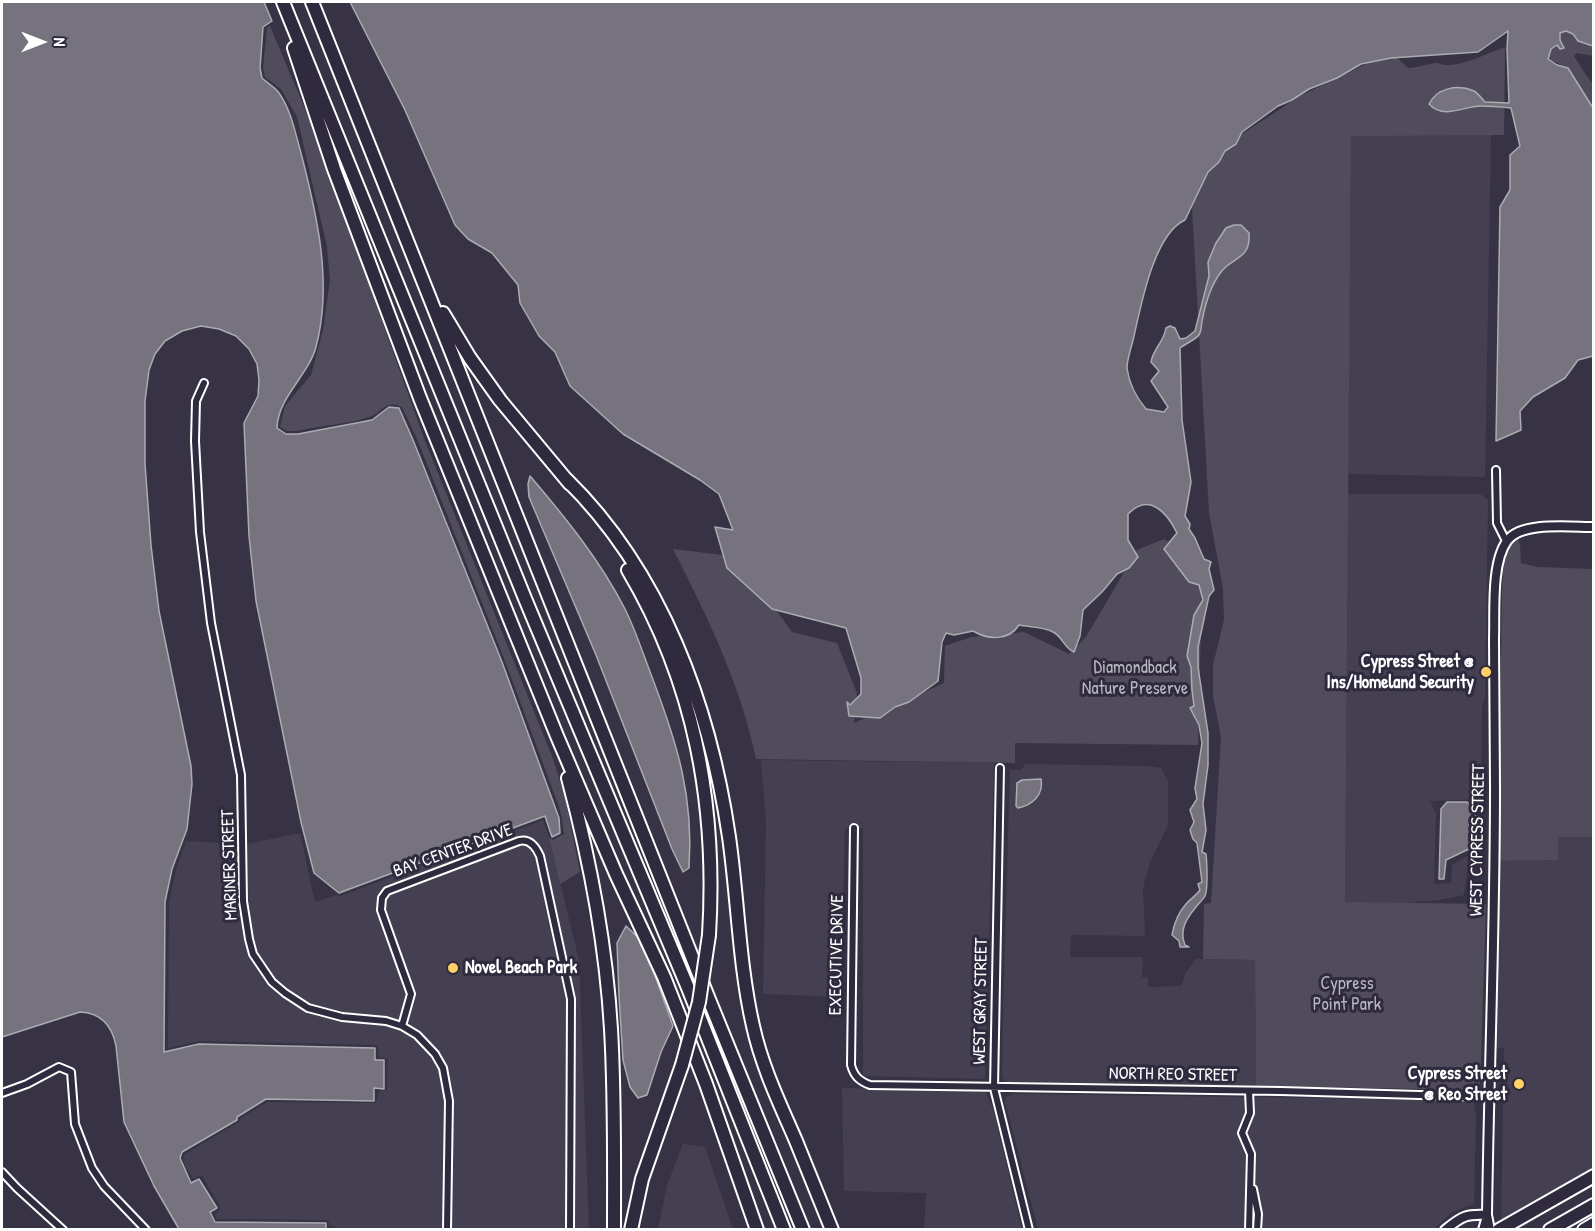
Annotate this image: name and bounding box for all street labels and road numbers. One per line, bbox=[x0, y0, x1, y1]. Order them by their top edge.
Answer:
street label: WEST CYPRESS STREET bbox=[1466, 764, 1490, 916]
street label: MARINER STREET bbox=[217, 809, 243, 921]
street label: BAY CENTER DRIVE bbox=[391, 819, 515, 883]
street label: EXECUTIVE DRIVE bbox=[825, 895, 849, 1015]
street label: WEST GRAY STREET bbox=[969, 937, 993, 1065]
street label: NORTH REO STREET bbox=[1109, 1063, 1237, 1087]

